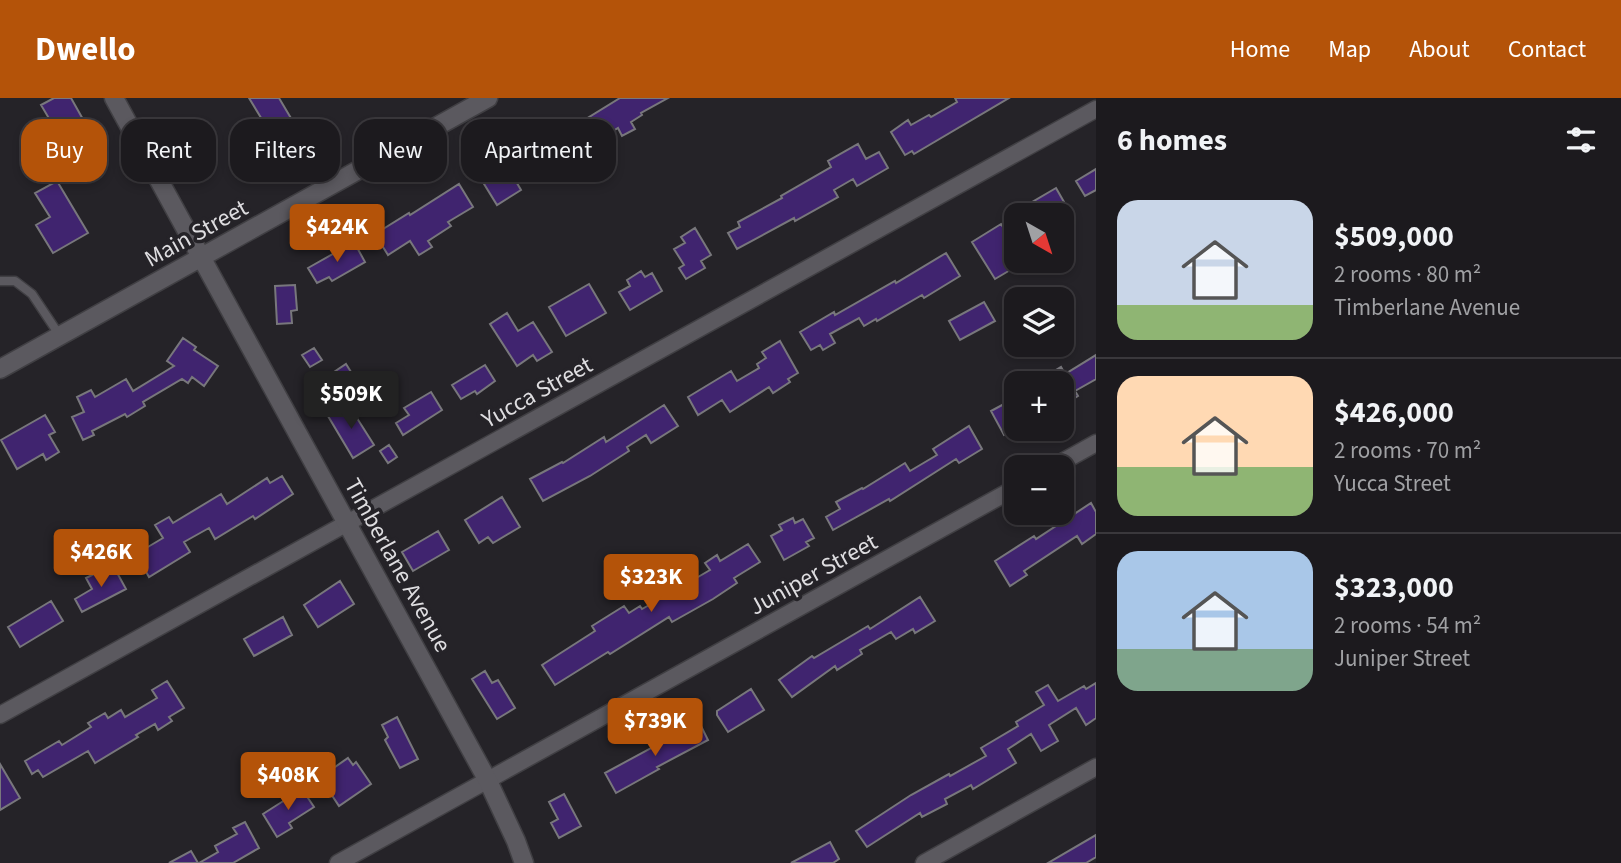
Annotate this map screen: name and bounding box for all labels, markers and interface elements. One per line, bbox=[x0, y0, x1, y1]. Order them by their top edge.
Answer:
text: Dwello bbox=[35, 26, 136, 73]
text: Home bbox=[1230, 32, 1290, 67]
text: Map bbox=[1328, 32, 1371, 67]
text: About bbox=[1409, 32, 1470, 67]
text: Contact bbox=[1508, 32, 1586, 67]
chip: Buy bbox=[21, 119, 107, 182]
chip: Rent bbox=[121, 119, 216, 182]
chip: Filters bbox=[230, 119, 340, 182]
chip: New bbox=[354, 119, 447, 182]
chip: Apartment bbox=[461, 119, 616, 182]
text: 6 homes bbox=[1117, 119, 1227, 162]
icon: filters bbox=[1562, 121, 1600, 159]
street label: Main Street bbox=[138, 191, 254, 276]
north arrow bbox=[1004, 203, 1074, 273]
map controls bbox=[1004, 203, 1074, 525]
pin: $424K bbox=[288, 204, 386, 264]
text: $424K bbox=[306, 210, 368, 243]
text: $509,000 bbox=[1334, 215, 1454, 258]
icon: home bbox=[1173, 228, 1257, 312]
text: 2 rooms · 80 m² bbox=[1334, 258, 1481, 291]
button: layers bbox=[1004, 287, 1074, 357]
text: Timberlane Avenue bbox=[1334, 291, 1520, 324]
street label: Yucca Street bbox=[475, 348, 599, 438]
button: + bbox=[1004, 371, 1074, 441]
pin: $509K bbox=[302, 372, 400, 431]
text: $509K bbox=[320, 377, 382, 410]
text: $426,000 bbox=[1334, 391, 1454, 434]
icon: home bbox=[1173, 404, 1257, 488]
text: 2 rooms · 70 m² bbox=[1334, 434, 1481, 467]
button: − bbox=[1004, 455, 1074, 525]
text: Yucca Street bbox=[1334, 467, 1451, 500]
street label: Timberlane Avenue bbox=[335, 472, 460, 659]
street label: Juniper Street bbox=[743, 525, 884, 624]
pin: $426K bbox=[52, 530, 150, 589]
text: $426K bbox=[70, 535, 132, 568]
pin: $323K bbox=[602, 554, 700, 614]
text: $323K bbox=[620, 560, 682, 593]
text: $323,000 bbox=[1334, 566, 1454, 609]
icon: home bbox=[1173, 579, 1257, 663]
text: 2 rooms · 54 m² bbox=[1334, 609, 1481, 642]
text: Juniper Street bbox=[1334, 642, 1470, 675]
pin: $739K bbox=[606, 698, 704, 758]
text: $739K bbox=[624, 704, 686, 737]
pin: $408K bbox=[239, 752, 337, 812]
text: $408K bbox=[257, 758, 319, 791]

